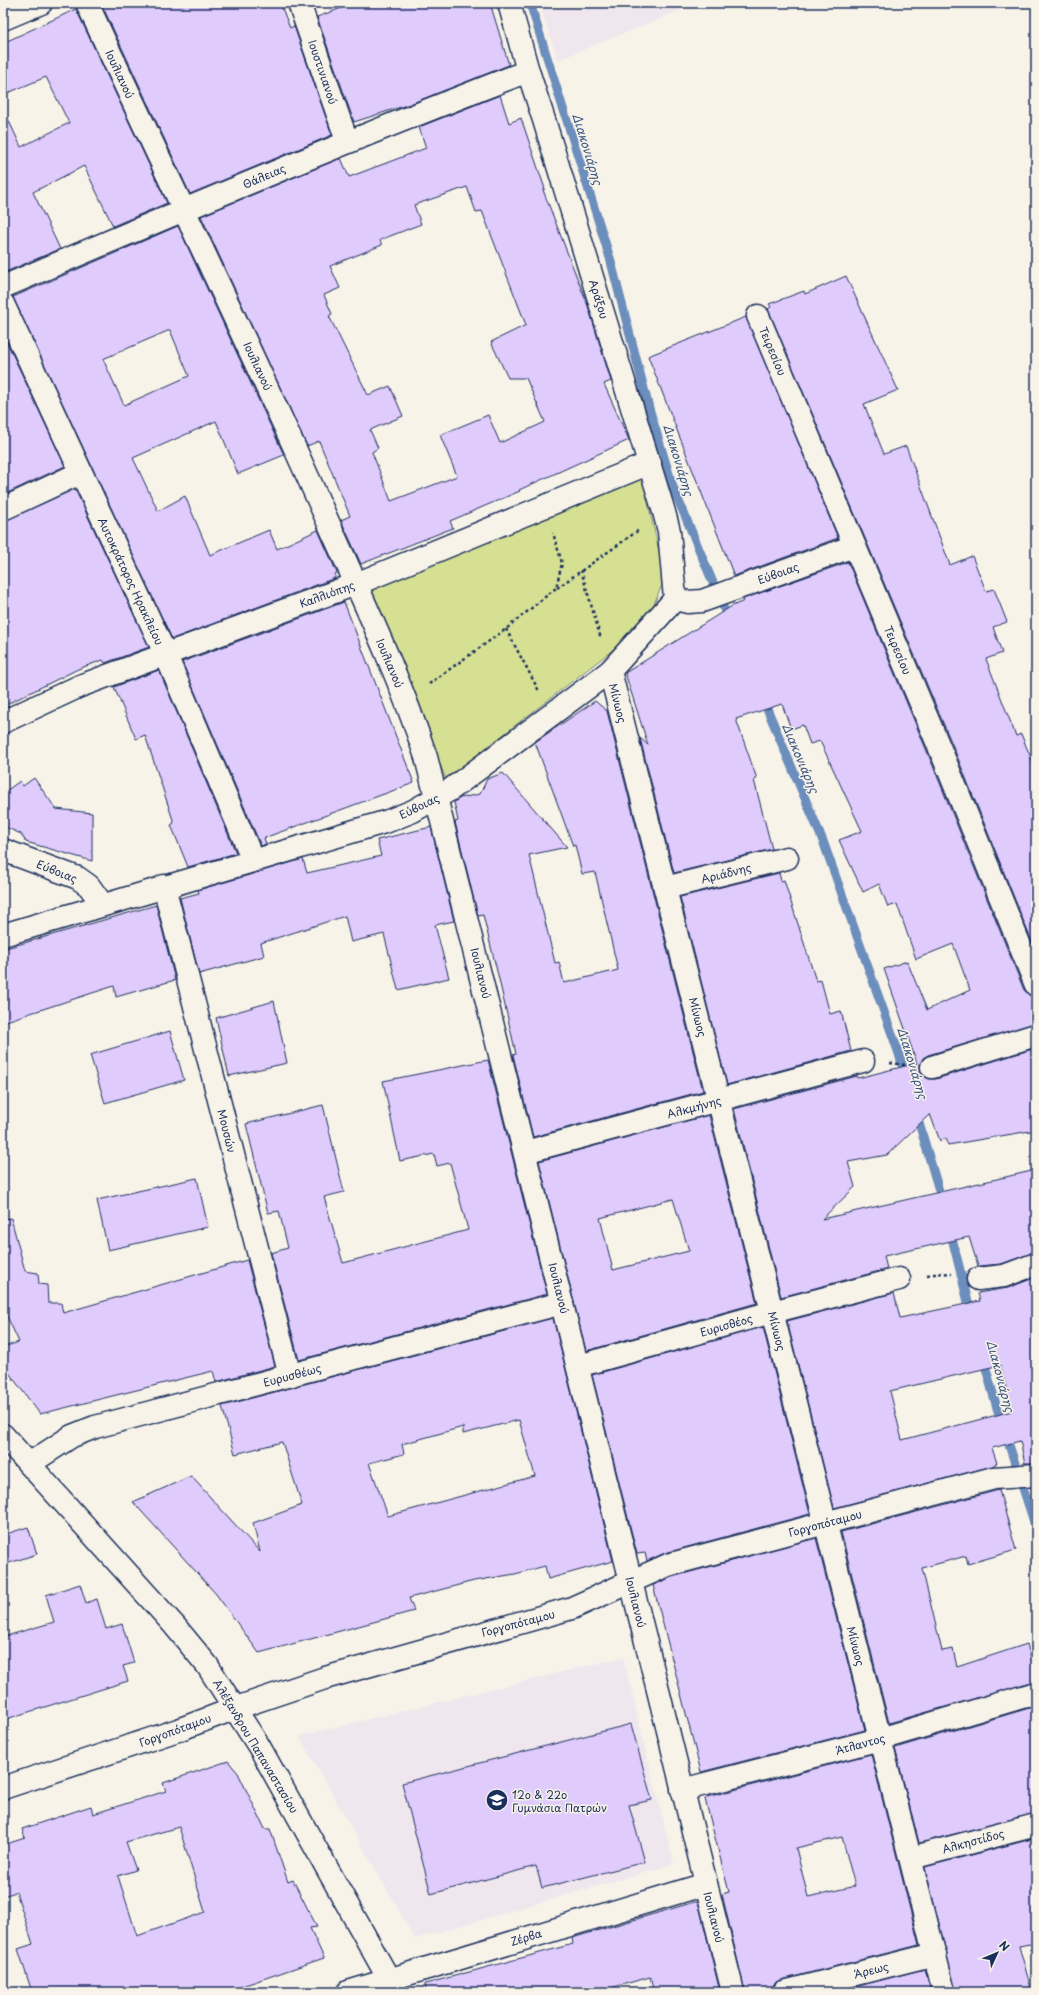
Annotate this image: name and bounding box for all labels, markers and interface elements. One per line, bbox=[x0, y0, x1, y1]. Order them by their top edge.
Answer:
street label: Ιουστινιανού bbox=[304, 38, 342, 106]
street label: Ιουλιανού bbox=[101, 47, 139, 101]
water label: Διακονιάρης bbox=[569, 111, 608, 189]
street label: Θάλειας bbox=[240, 159, 288, 193]
street label: Αράξου bbox=[585, 277, 613, 321]
street label: Τειρεσίου bbox=[755, 324, 791, 378]
street label: Ιουλιανού bbox=[239, 339, 277, 393]
water label: Διακονιάρης bbox=[660, 422, 699, 500]
street label: Αυτοκράτορος Ηρακλείου bbox=[94, 514, 168, 648]
street label: Εύβοιας bbox=[755, 558, 801, 588]
street label: Καλλιόπης bbox=[297, 576, 357, 612]
street label: Τειρεσίου bbox=[880, 623, 916, 677]
street label: Ιουλιανού bbox=[372, 636, 408, 690]
street label: Μίνωος bbox=[605, 681, 631, 725]
water label: Διακονιάρης bbox=[778, 720, 824, 797]
street label: Εύβοιας bbox=[396, 789, 442, 823]
street label: Εύβοιας bbox=[34, 855, 80, 887]
street label: Αριάδνης bbox=[699, 858, 753, 887]
street label: Ιουλιανού bbox=[466, 946, 496, 1000]
street label: Μίνωος bbox=[685, 995, 711, 1039]
water label: Διακονιάρης bbox=[894, 1025, 933, 1103]
street label: Αλκμήνης bbox=[665, 1091, 723, 1122]
street label: Μουσών bbox=[213, 1107, 241, 1155]
street label: Ιουλιανού bbox=[544, 1261, 574, 1315]
street label: Ευρισθέος bbox=[698, 1309, 755, 1341]
street label: Μίνωος bbox=[764, 1309, 790, 1353]
water label: Διακονιάρης bbox=[983, 1338, 1020, 1416]
street label: Ευρυσθέως bbox=[261, 1359, 323, 1391]
street label: Γοργοπόταμου bbox=[786, 1505, 864, 1541]
street label: Ιουλιανού bbox=[621, 1575, 651, 1629]
street label: Γοργοπόταμου bbox=[479, 1605, 557, 1641]
street label: Μίνωος bbox=[843, 1624, 869, 1668]
street label: Αλέξανδρου Παπαναστασίου bbox=[209, 1676, 303, 1816]
street label: Γοργοπόταμου bbox=[137, 1709, 213, 1751]
street label: Άτλαντος bbox=[833, 1729, 887, 1759]
place label: 12ο & 22ο Γυμνάσια Πατρών bbox=[512, 1786, 607, 1816]
school or university icon: 12ο & 22ο Γυμνάσια Πατρών bbox=[484, 1787, 510, 1813]
street label: Αλκηστίδος bbox=[940, 1824, 1006, 1857]
street label: Ιουλιανού bbox=[699, 1890, 729, 1944]
street label: Ζέρβα bbox=[508, 1924, 544, 1950]
north arrow bbox=[977, 1933, 1017, 1973]
text: N bbox=[995, 1937, 1014, 1955]
street label: Άρεως bbox=[852, 1957, 891, 1983]

